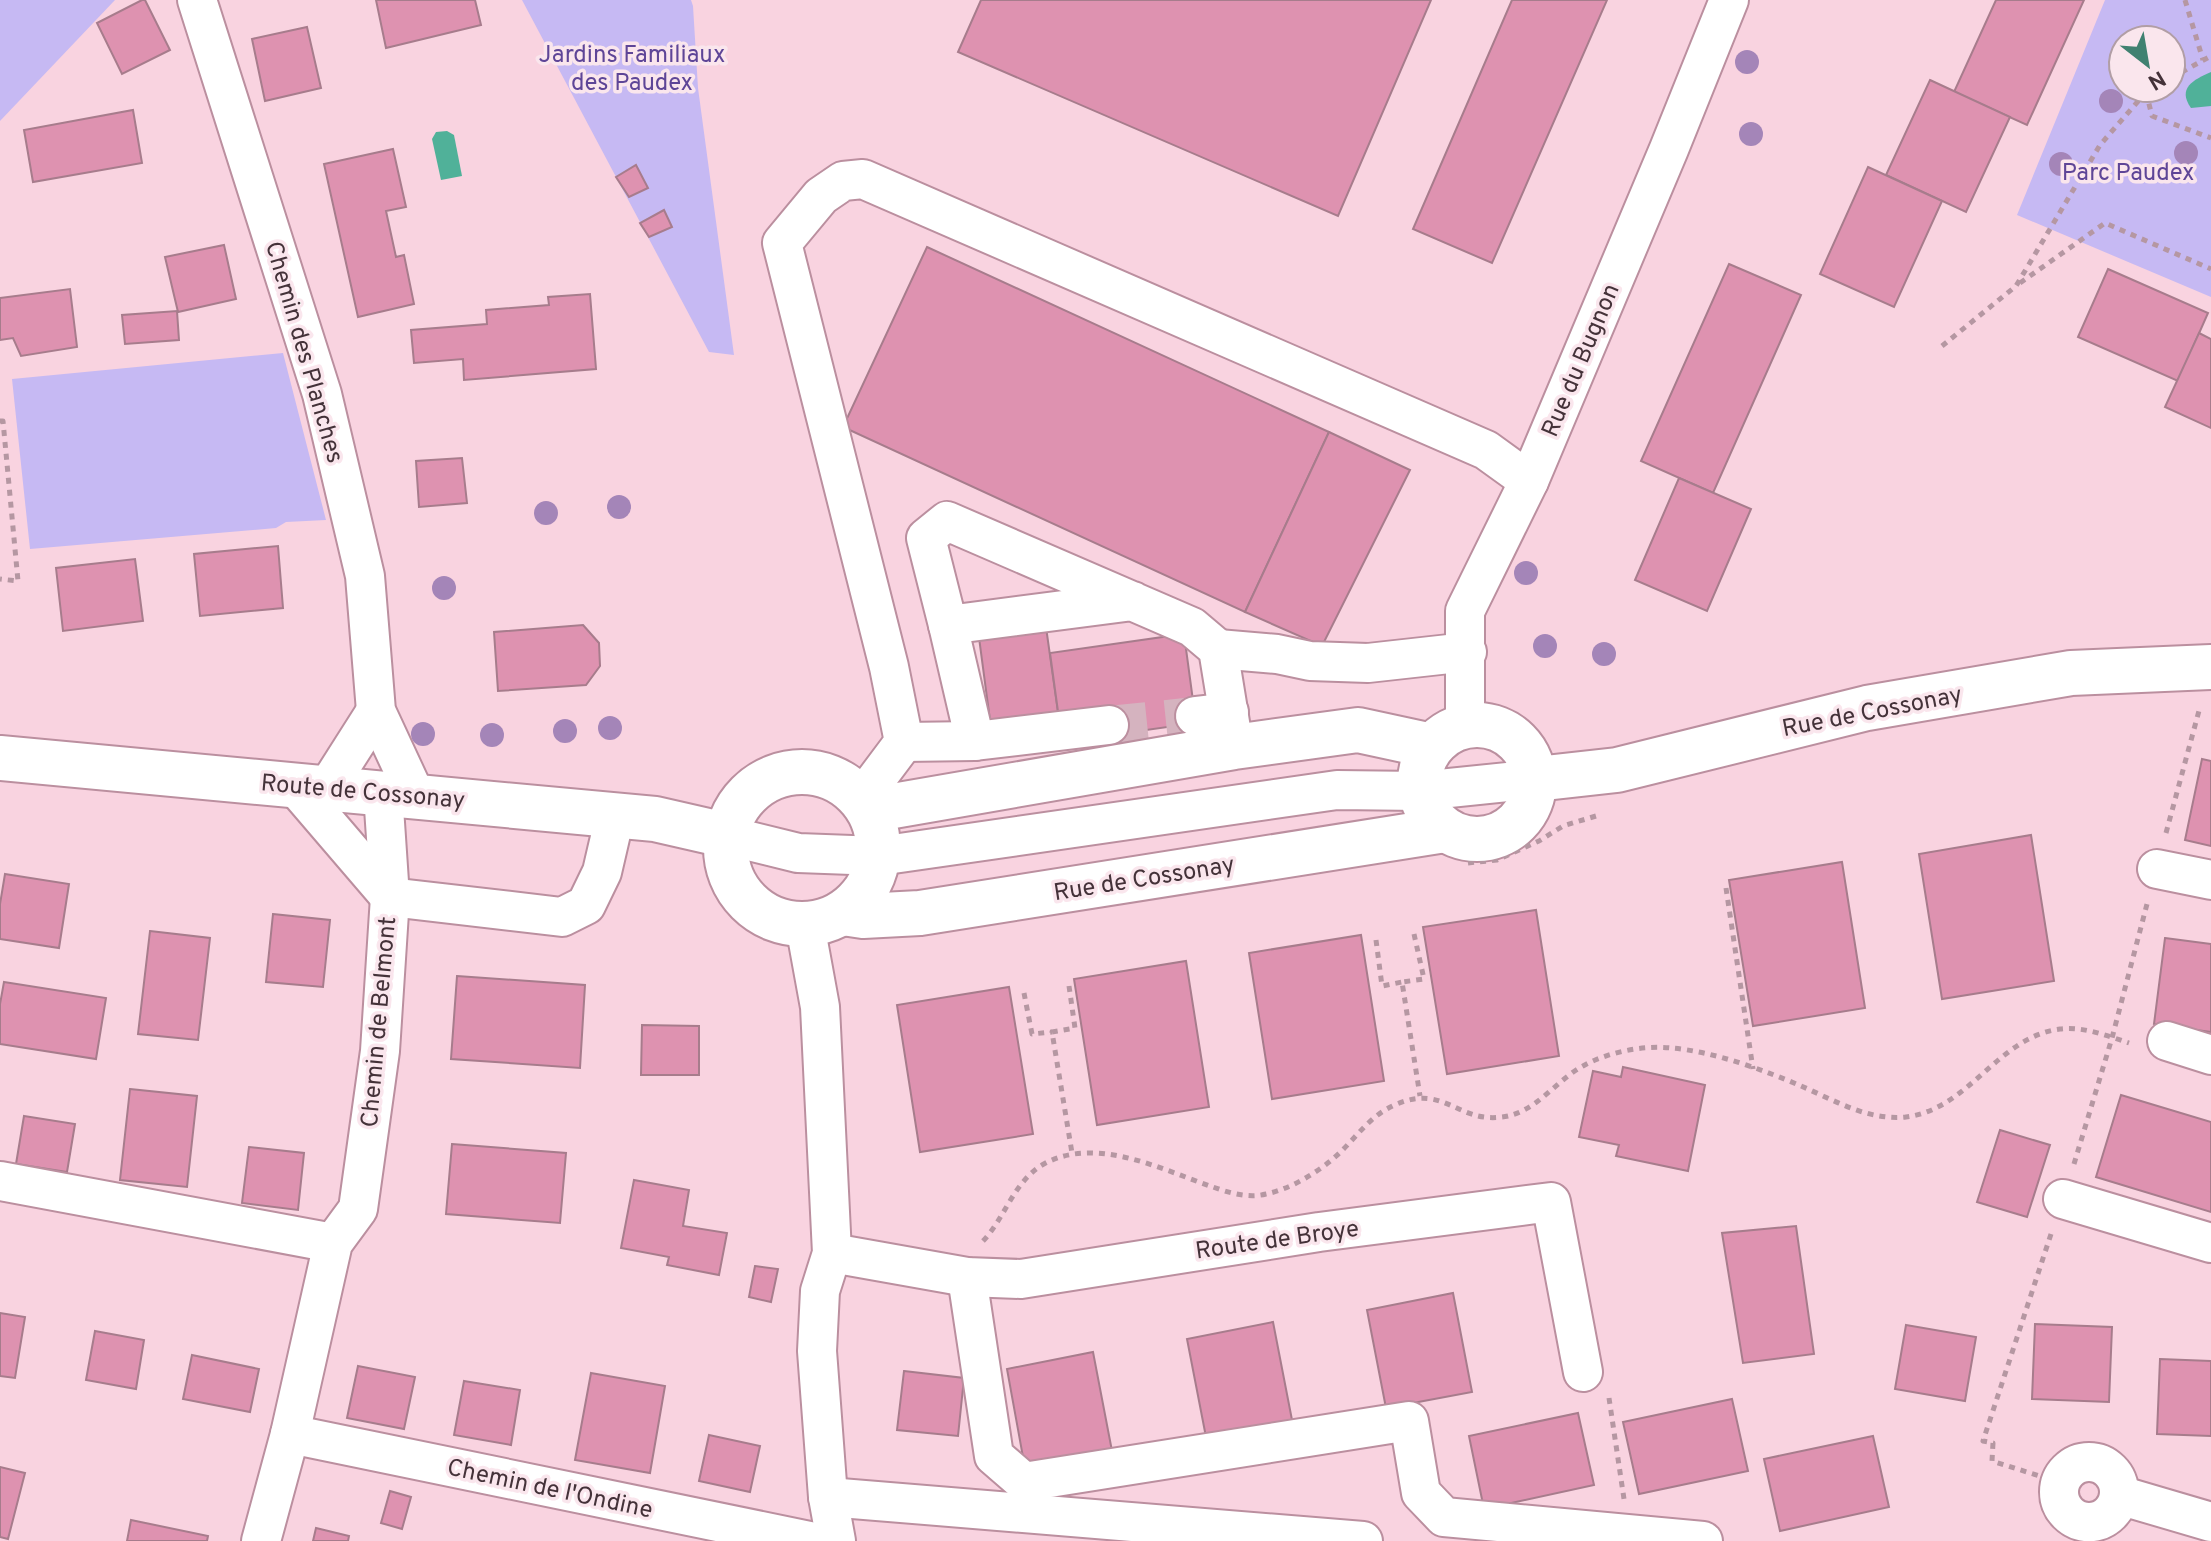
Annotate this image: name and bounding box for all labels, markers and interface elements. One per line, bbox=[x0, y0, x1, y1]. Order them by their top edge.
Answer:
north arrow bbox=[2107, 24, 2187, 104]
park label: Jardins Familiaux des Paudex bbox=[539, 41, 725, 99]
text: N bbox=[2142, 63, 2170, 95]
park label: Parc Paudex bbox=[2062, 159, 2194, 189]
street label: Chemin des Planches bbox=[257, 238, 349, 467]
street label: Rue du Bugnon bbox=[1536, 280, 1628, 442]
street label: Rue de Cossonay bbox=[1780, 681, 1965, 745]
street label: Route de Cossonay bbox=[259, 769, 466, 817]
street label: Rue de Cossonay bbox=[1052, 851, 1237, 909]
street label: Chemin de Belmont bbox=[356, 916, 404, 1129]
street label: Route de Broye bbox=[1194, 1215, 1361, 1267]
street label: Chemin de l'Ondine bbox=[444, 1454, 655, 1526]

